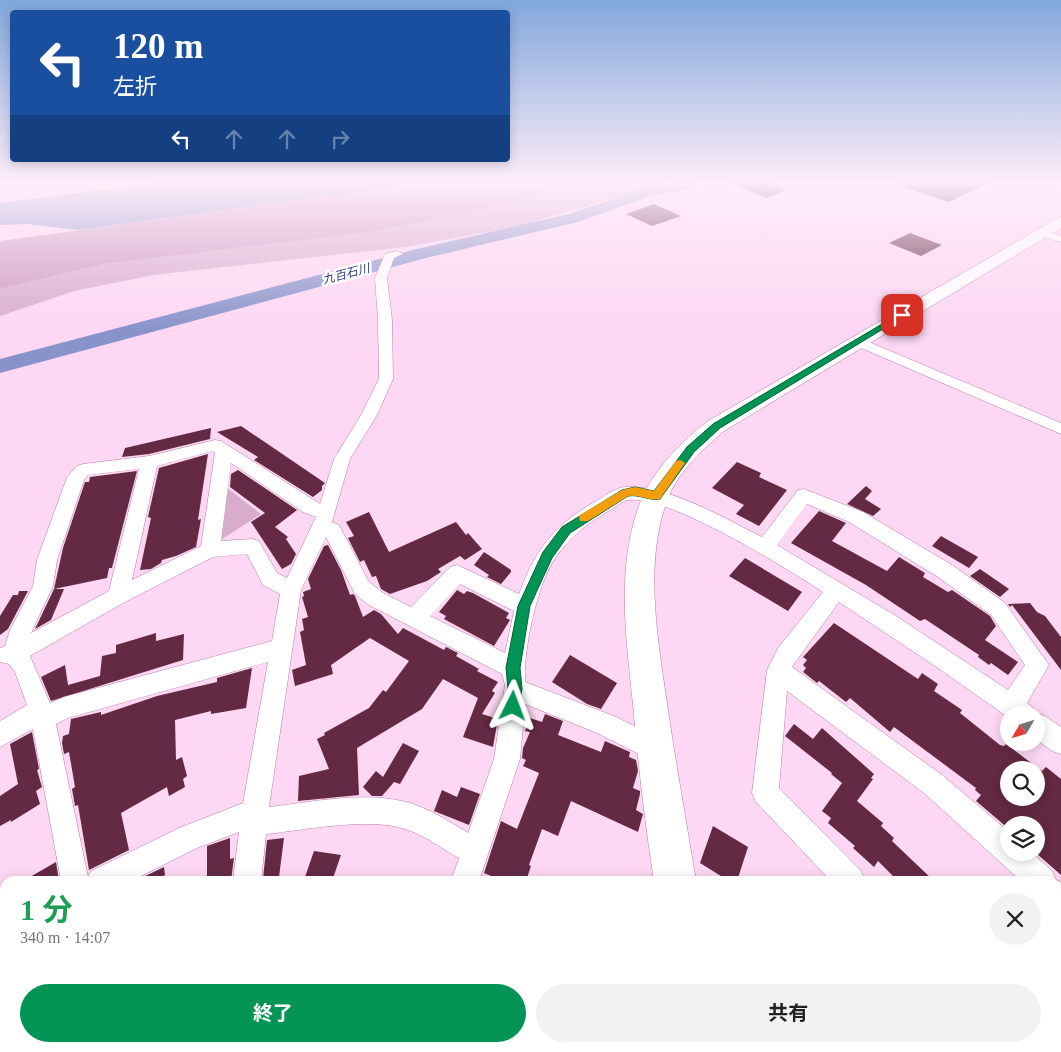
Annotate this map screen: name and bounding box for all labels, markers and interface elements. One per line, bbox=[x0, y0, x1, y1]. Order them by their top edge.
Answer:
text: 120 m bbox=[113, 27, 203, 66]
icon: left bbox=[30, 30, 95, 95]
text: 左折 bbox=[113, 74, 157, 99]
icon: left bbox=[167, 125, 195, 153]
icon: ahead bbox=[220, 125, 248, 153]
icon: ahead bbox=[273, 125, 301, 153]
icon: right bbox=[326, 125, 354, 153]
water label: 九百石川 bbox=[321, 261, 373, 287]
pin bbox=[881, 294, 923, 336]
icon: arrive bbox=[888, 301, 916, 329]
position arrow bbox=[486, 679, 538, 731]
north arrow bbox=[1000, 706, 1045, 751]
map controls bbox=[1000, 706, 1045, 861]
button: search bbox=[1000, 761, 1045, 806]
button: layers bbox=[1000, 816, 1045, 861]
text: 1 分 bbox=[20, 893, 73, 926]
button: close bbox=[989, 893, 1041, 945]
text: 340 m · 14:07 bbox=[20, 929, 110, 946]
button: 終了 bbox=[20, 984, 526, 1042]
button: 共有 bbox=[536, 984, 1041, 1042]

